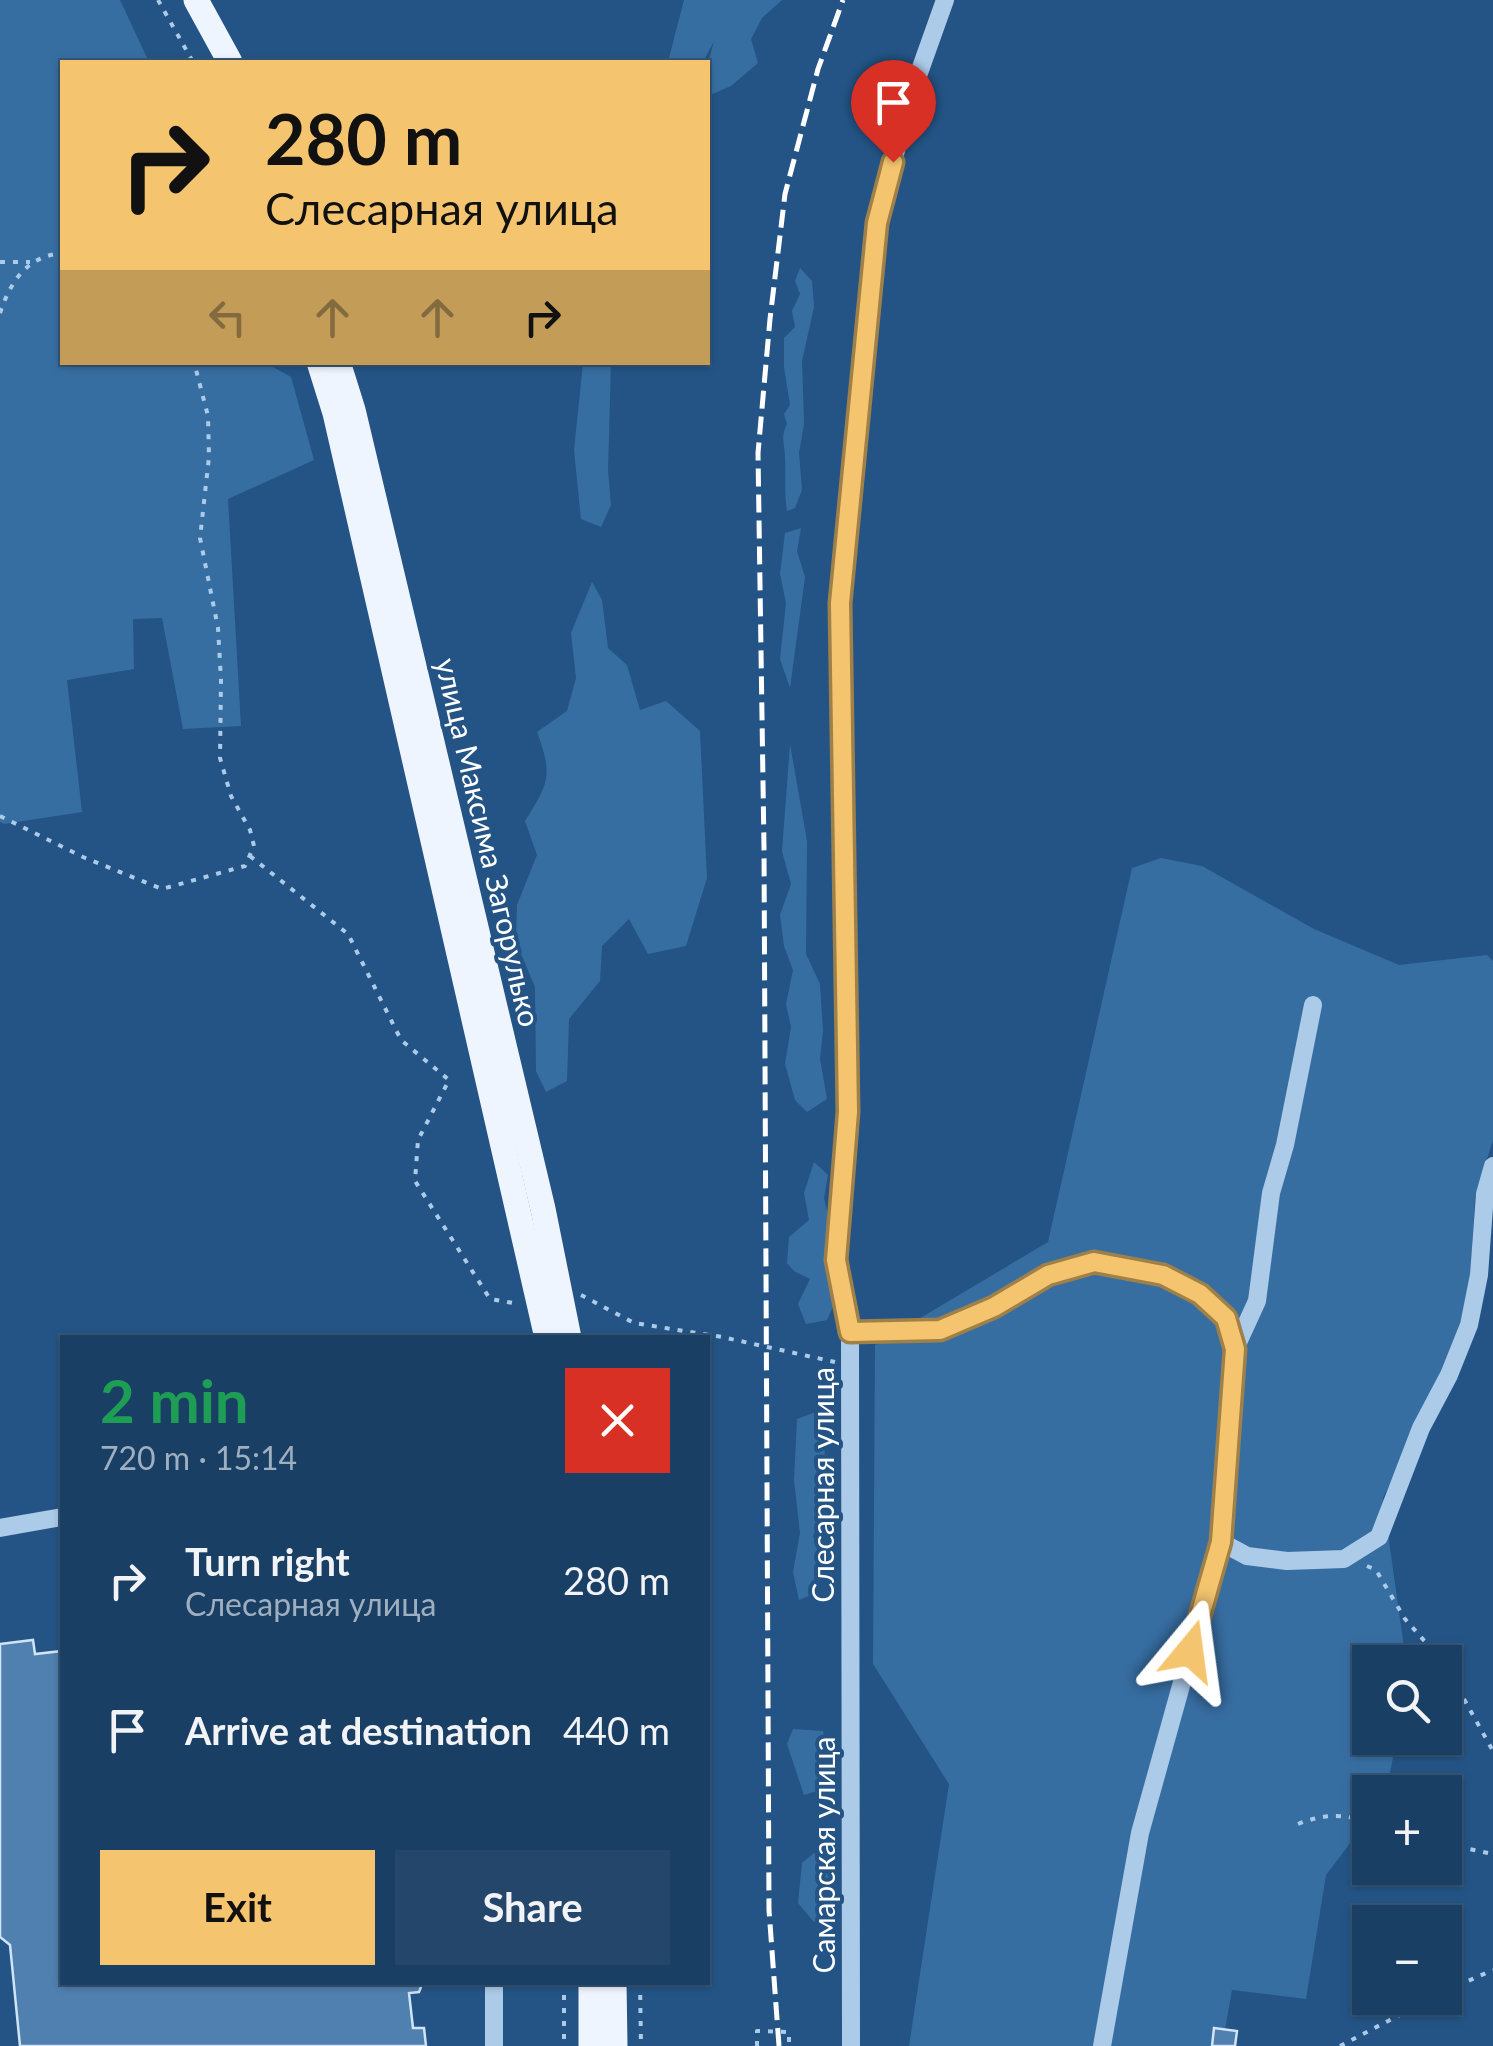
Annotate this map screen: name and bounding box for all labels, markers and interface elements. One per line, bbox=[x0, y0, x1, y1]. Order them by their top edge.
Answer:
pin bbox=[851, 60, 936, 163]
icon: arrive bbox=[866, 75, 921, 130]
text: 280 m bbox=[265, 96, 462, 180]
icon: right bbox=[100, 100, 230, 230]
text: Слесарная улица bbox=[265, 181, 619, 235]
icon: left bbox=[200, 290, 255, 345]
icon: ahead bbox=[305, 290, 360, 345]
icon: ahead bbox=[410, 290, 465, 345]
icon: right bbox=[515, 290, 570, 345]
street label: улица Максима Загорулько bbox=[429, 654, 549, 1030]
text: 2 min bbox=[100, 1364, 249, 1436]
street label: Слесарная улица bbox=[804, 1367, 840, 1603]
button: close bbox=[565, 1368, 670, 1473]
text: 720 m · 15:14 bbox=[100, 1438, 297, 1477]
text: Turn right bbox=[185, 1538, 350, 1584]
icon: right bbox=[100, 1553, 155, 1608]
text: 280 m bbox=[563, 1557, 670, 1603]
text: Слесарная улица bbox=[185, 1584, 436, 1623]
position arrow bbox=[1138, 1599, 1242, 1703]
map controls bbox=[1352, 1645, 1462, 2015]
button: search bbox=[1352, 1645, 1462, 1755]
icon: arrive bbox=[100, 1703, 155, 1758]
text: Arrive at destination bbox=[185, 1707, 532, 1753]
text: 440 m bbox=[563, 1707, 670, 1753]
street label: Самарская улица bbox=[805, 1736, 841, 1974]
button: + bbox=[1352, 1775, 1462, 1885]
button: Exit bbox=[100, 1850, 375, 1965]
button: Share bbox=[395, 1850, 670, 1965]
button: − bbox=[1352, 1905, 1462, 2015]

